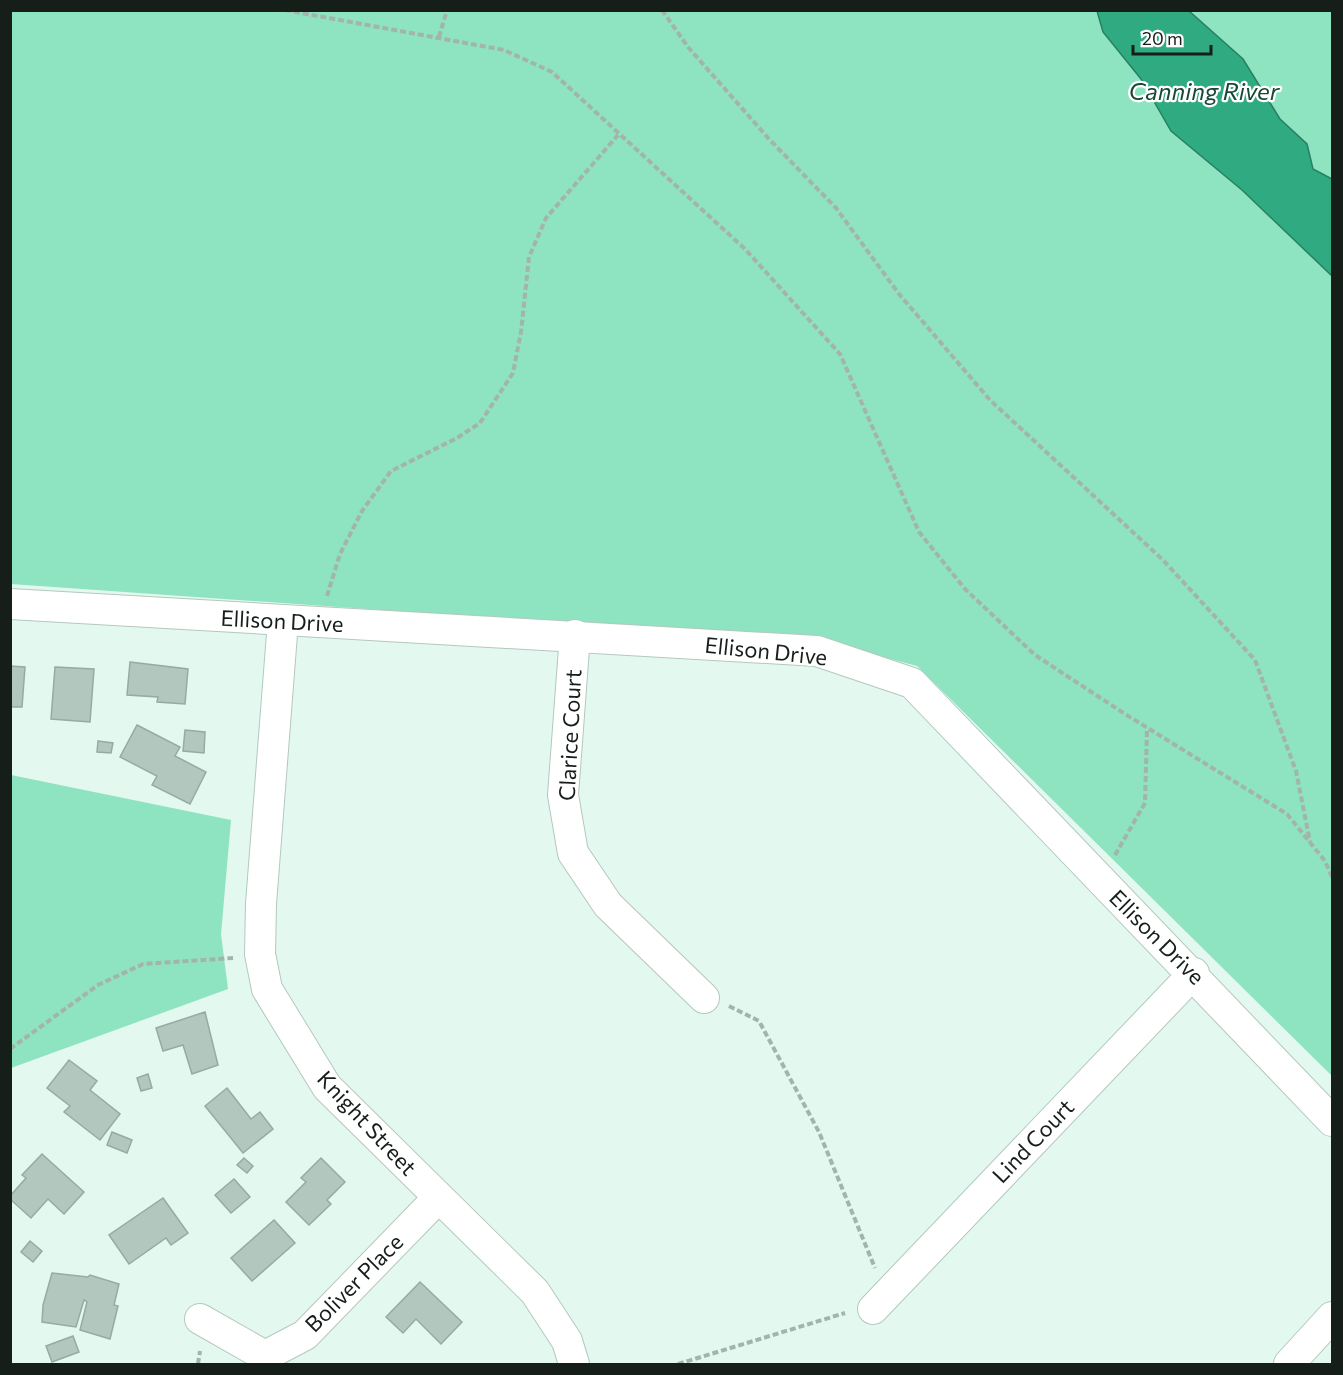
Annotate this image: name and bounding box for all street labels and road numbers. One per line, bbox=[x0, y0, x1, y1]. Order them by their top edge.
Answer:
street label: Ellison Drive bbox=[220, 604, 344, 637]
street label: Ellison Drive bbox=[703, 631, 829, 670]
street label: Clarice Court bbox=[553, 669, 586, 801]
street label: Ellison Drive bbox=[1104, 884, 1210, 990]
street label: Knight Street bbox=[312, 1065, 423, 1180]
street label: Lind Court bbox=[986, 1093, 1079, 1188]
street label: Boliver Place bbox=[299, 1228, 408, 1337]

